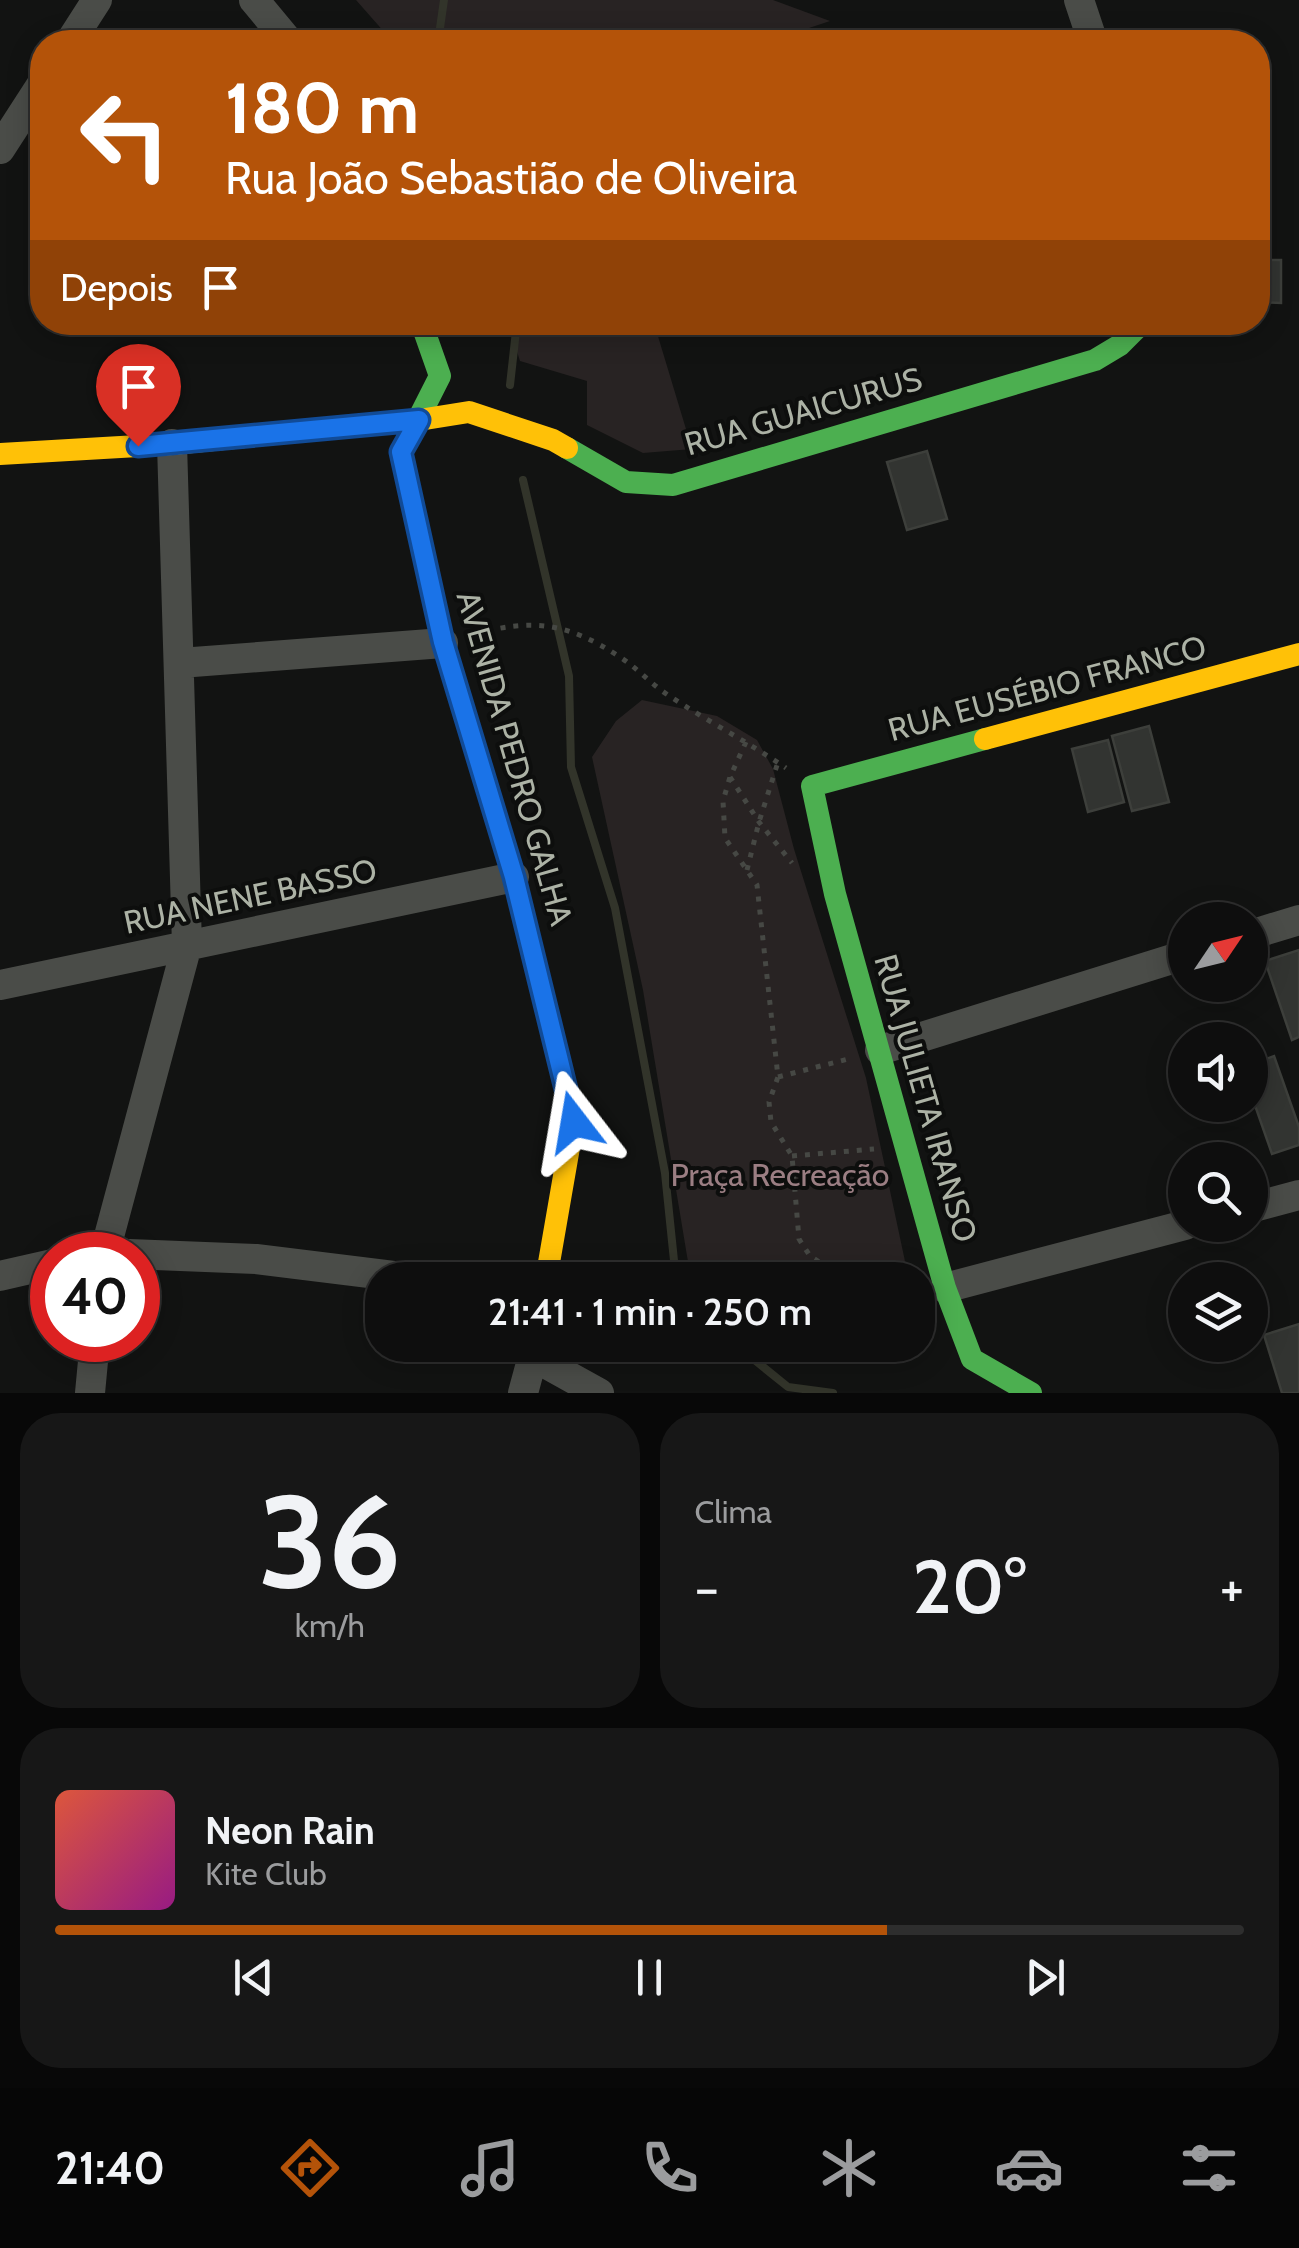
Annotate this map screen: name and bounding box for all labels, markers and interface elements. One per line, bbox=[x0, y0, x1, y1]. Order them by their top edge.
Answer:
text: 180 m bbox=[225, 65, 419, 151]
icon: left bbox=[60, 70, 190, 200]
text: Rua João Sebastião de Oliveira bbox=[225, 151, 797, 205]
icon: arrive bbox=[193, 260, 248, 315]
text: Depois bbox=[60, 264, 173, 311]
pin bbox=[96, 344, 181, 447]
street label: RUA GUAICURUS bbox=[680, 358, 926, 464]
icon: arrive bbox=[111, 359, 166, 414]
street label: AVENIDA PEDRO GALHA bbox=[449, 586, 581, 930]
street label: RUA EUSÉBIO FRANCO bbox=[884, 627, 1210, 749]
street label: RUA NENE BASSO bbox=[120, 850, 380, 942]
north arrow bbox=[1168, 902, 1268, 1002]
map controls bbox=[1168, 902, 1268, 1362]
street label: RUA JULIETA IRANSO bbox=[866, 950, 986, 1246]
button: sound bbox=[1168, 1022, 1268, 1122]
position arrow bbox=[522, 1070, 626, 1174]
button: search bbox=[1168, 1142, 1268, 1242]
park label: Praça Recreação bbox=[671, 1155, 889, 1194]
speed limit sign: 40 bbox=[30, 1232, 160, 1362]
button: layers bbox=[1168, 1262, 1268, 1362]
text: 21:41 · 1 min · 250 m bbox=[488, 1288, 812, 1335]
text: 36 bbox=[258, 1462, 401, 1620]
text: Clima bbox=[695, 1492, 772, 1531]
text: 20° bbox=[912, 1541, 1026, 1632]
text: − bbox=[695, 1554, 719, 1621]
text: + bbox=[1220, 1554, 1244, 1621]
text: km/h bbox=[295, 1606, 365, 1645]
text: Neon Rain bbox=[205, 1807, 375, 1854]
text: Kite Club bbox=[205, 1854, 327, 1893]
icon: previous bbox=[226, 1950, 281, 2005]
icon: pause bbox=[622, 1950, 677, 2005]
icon: next bbox=[1018, 1950, 1073, 2005]
icon: directions bbox=[275, 2133, 345, 2203]
icon: music bbox=[455, 2133, 525, 2203]
icon: phone bbox=[635, 2133, 705, 2203]
icon: climate bbox=[814, 2133, 884, 2203]
icon: car bbox=[994, 2133, 1064, 2203]
icon: filters bbox=[1174, 2133, 1244, 2203]
text: 21:40 bbox=[55, 2141, 165, 2195]

